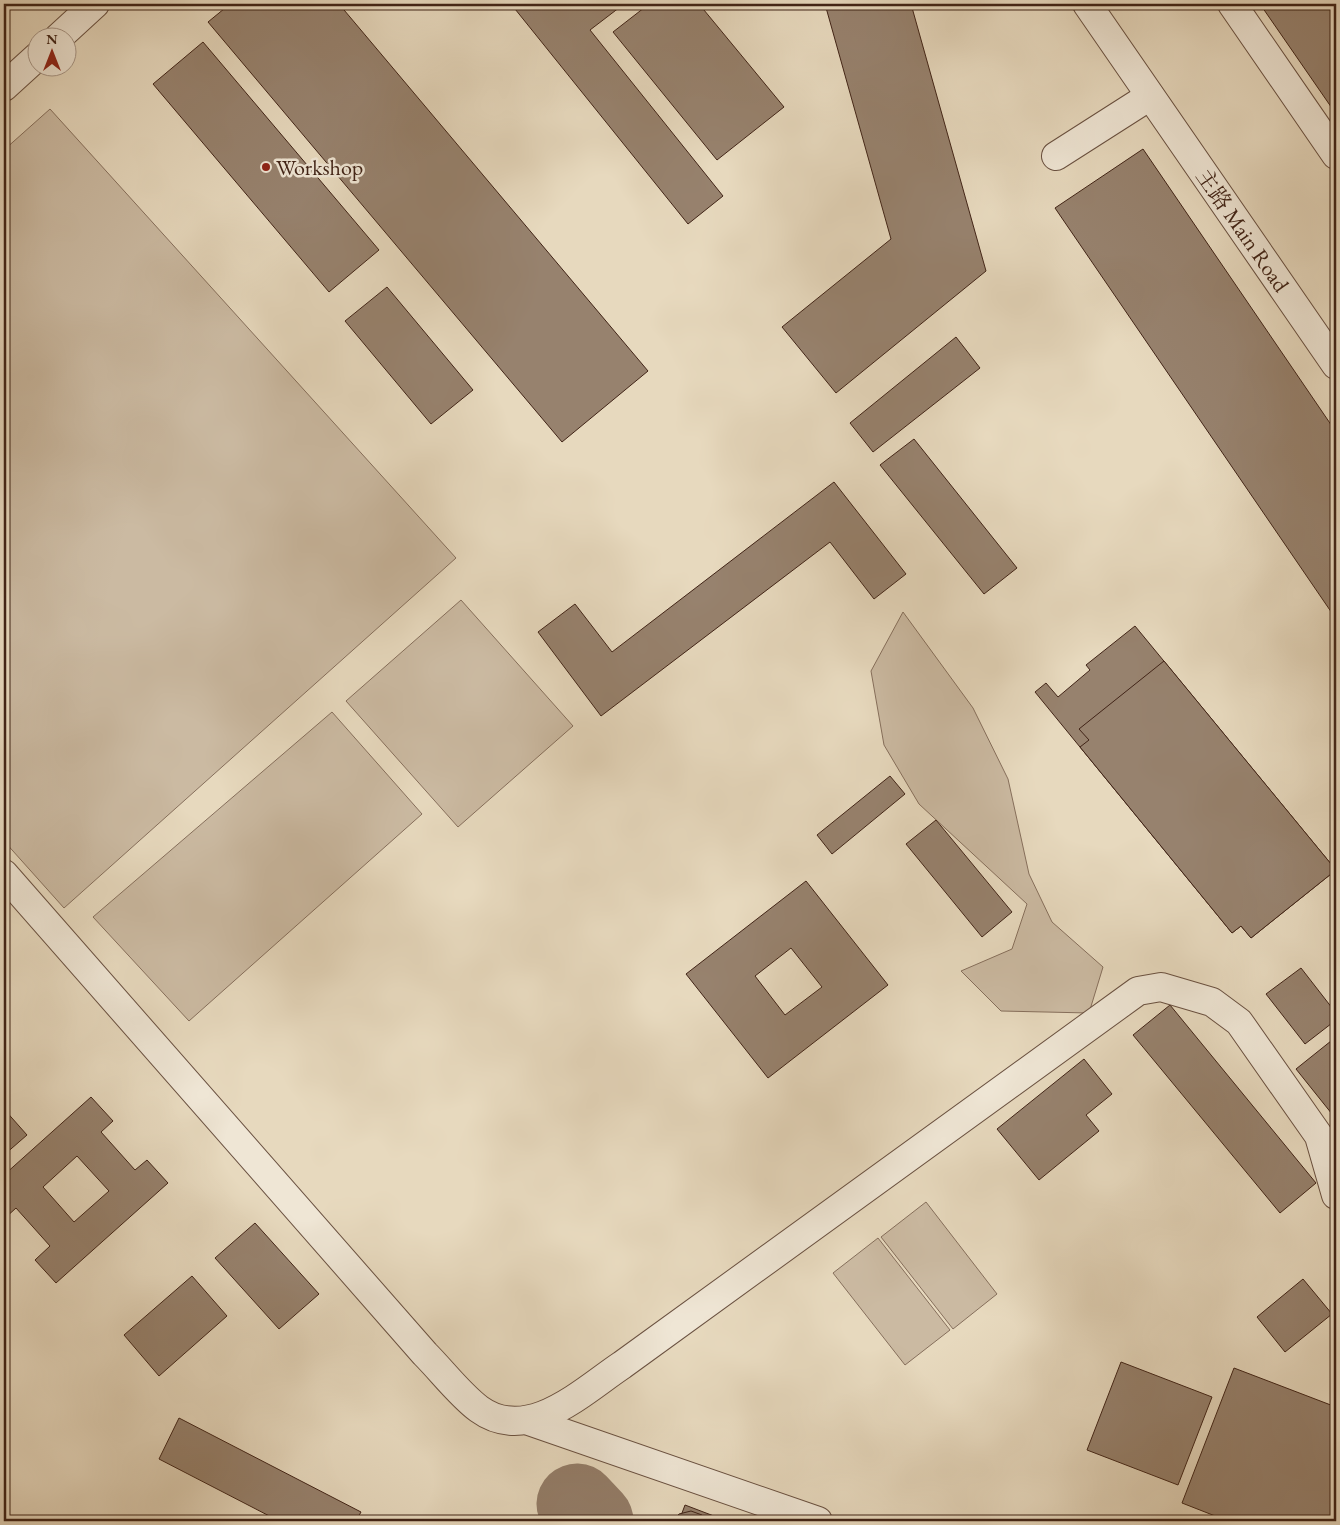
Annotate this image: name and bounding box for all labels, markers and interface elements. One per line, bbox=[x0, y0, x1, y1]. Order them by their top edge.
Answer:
north arrow bbox=[28, 28, 78, 78]
text: N bbox=[46, 30, 58, 48]
place label: Workshop bbox=[276, 153, 363, 182]
marker: Workshop bbox=[260, 161, 272, 173]
street label: 主路 Main Road bbox=[1189, 163, 1296, 298]

